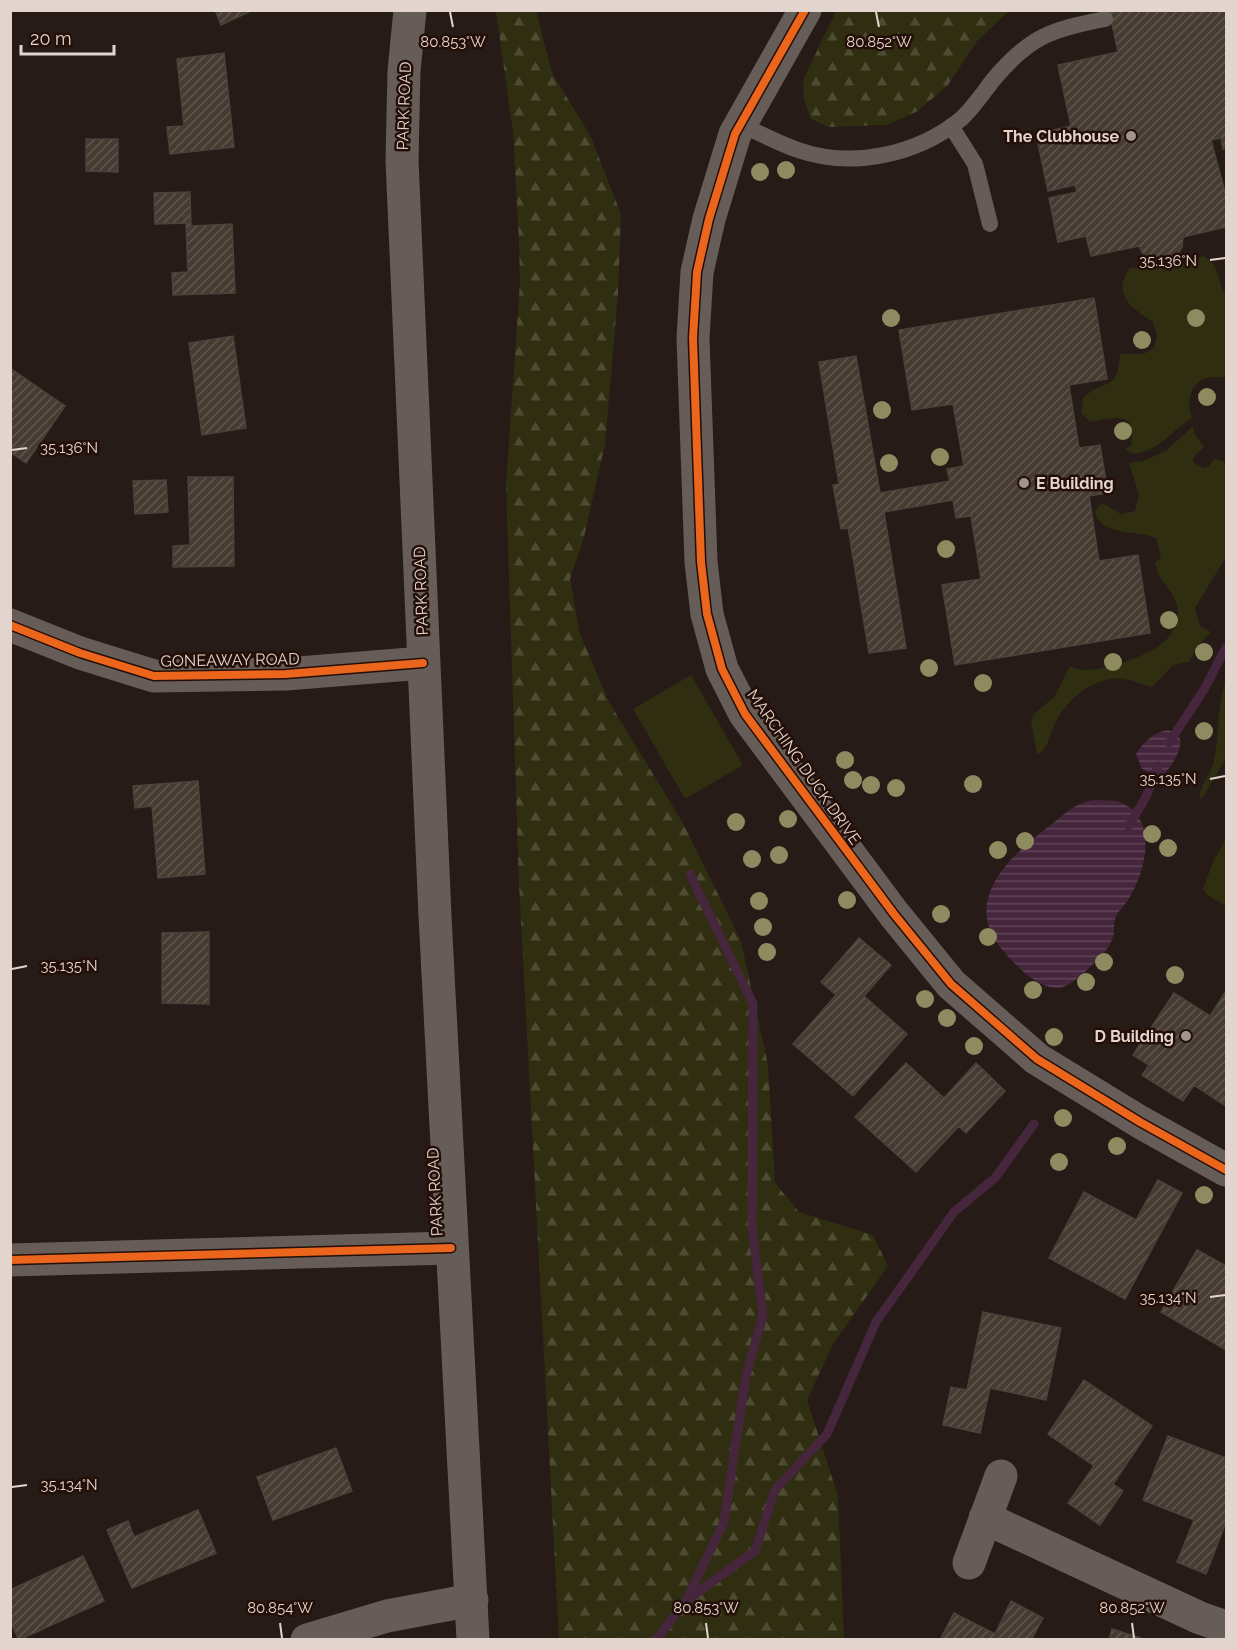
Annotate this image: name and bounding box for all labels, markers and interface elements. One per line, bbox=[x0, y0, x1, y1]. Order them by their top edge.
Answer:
scale bar bbox=[21, 18, 114, 56]
text: 20 m bbox=[30, 28, 72, 49]
text: 80.853°W bbox=[420, 33, 486, 51]
text: 80.852°W bbox=[846, 33, 912, 51]
street label: PARK ROAD bbox=[393, 61, 415, 151]
place label: The Clubhouse bbox=[1003, 127, 1119, 146]
marker: The Clubhouse bbox=[1124, 129, 1138, 143]
text: 35.136°N bbox=[1139, 252, 1197, 270]
text: 35.136°N bbox=[40, 439, 98, 457]
place label: E Building bbox=[1036, 474, 1114, 493]
marker: E Building bbox=[1017, 476, 1031, 490]
street label: PARK ROAD bbox=[410, 546, 432, 636]
street label: GONEAWAY ROAD bbox=[160, 649, 300, 671]
street label: MARCHING DUCK DRIVE bbox=[743, 686, 865, 848]
text: 35.135°N bbox=[1139, 770, 1197, 788]
text: 35.135°N bbox=[40, 957, 98, 975]
place label: D Building bbox=[1095, 1027, 1174, 1046]
marker: D Building bbox=[1179, 1029, 1193, 1043]
street label: PARK ROAD bbox=[423, 1147, 447, 1237]
text: 35.134°N bbox=[1139, 1289, 1197, 1307]
text: 35.134°N bbox=[40, 1476, 98, 1494]
text: 80.854°W bbox=[247, 1599, 313, 1617]
text: 80.853°W bbox=[673, 1599, 739, 1617]
text: 80.852°W bbox=[1099, 1599, 1165, 1617]

